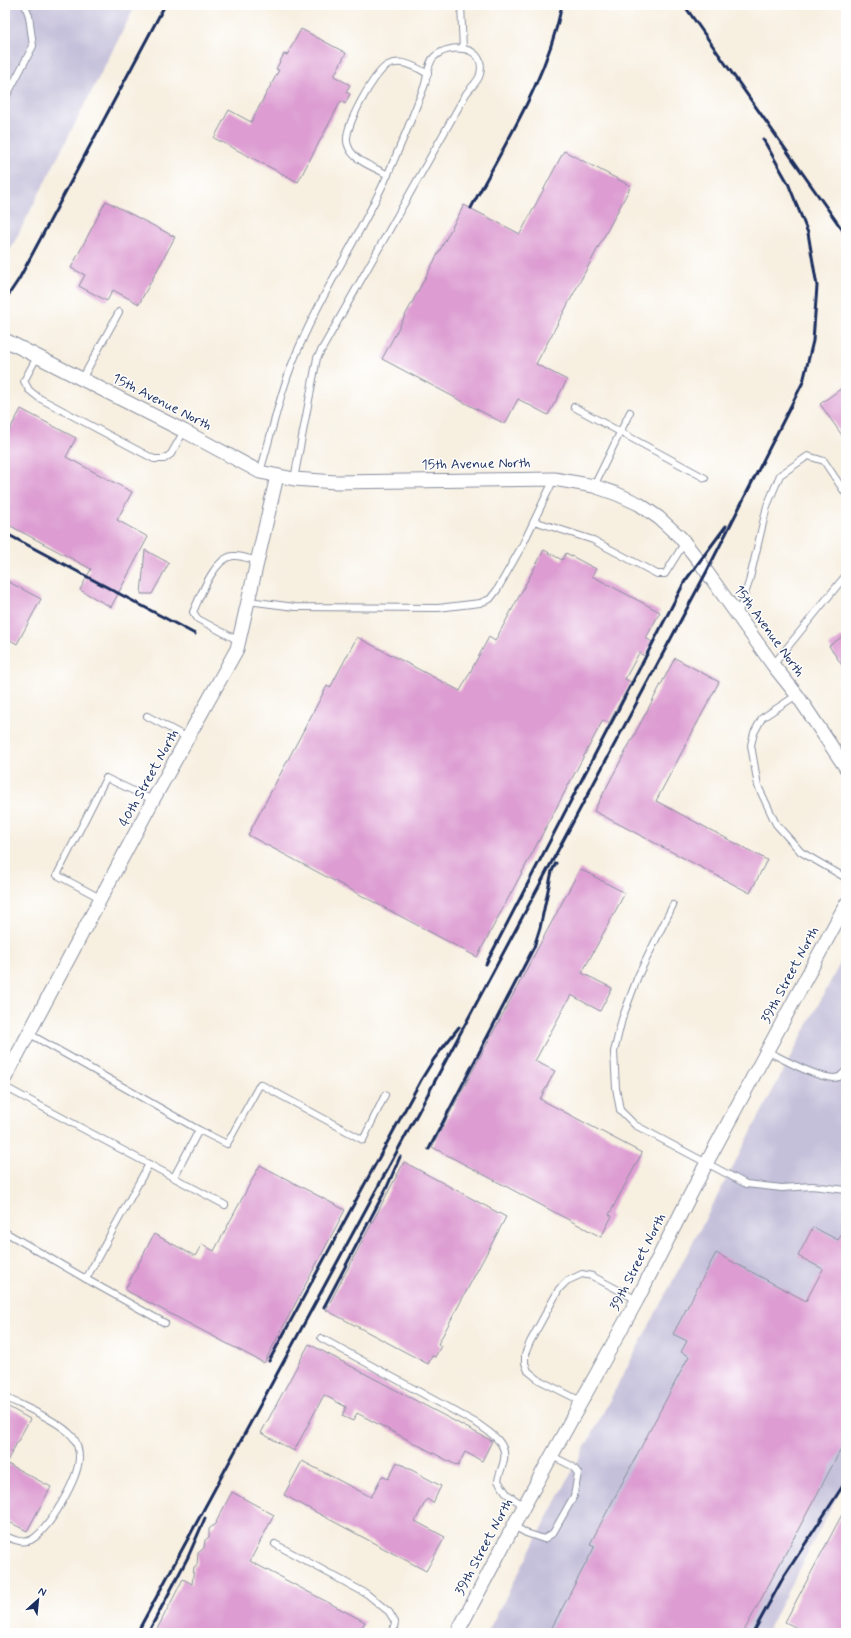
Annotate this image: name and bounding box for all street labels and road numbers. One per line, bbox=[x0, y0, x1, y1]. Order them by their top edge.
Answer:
street label: 15th Avenue North bbox=[109, 369, 215, 435]
street label: 15th Avenue North bbox=[421, 454, 531, 474]
street label: 15th Avenue North bbox=[730, 582, 808, 681]
street label: 40th Street North bbox=[115, 726, 183, 830]
street label: 39th Street North bbox=[757, 923, 823, 1027]
street label: 39th Street North bbox=[606, 1210, 670, 1314]
street label: 39th Street North bbox=[451, 1495, 517, 1599]

